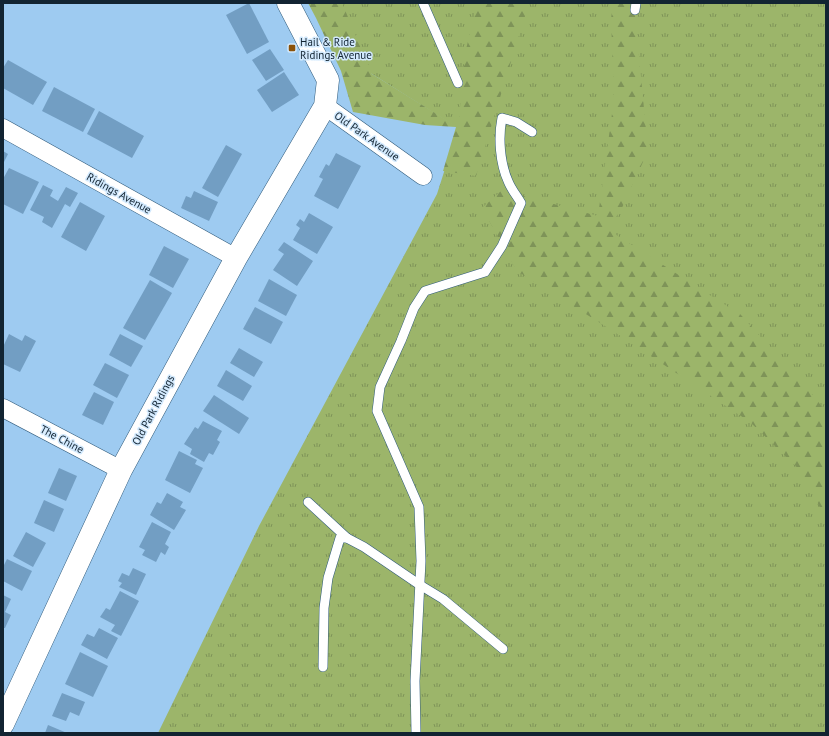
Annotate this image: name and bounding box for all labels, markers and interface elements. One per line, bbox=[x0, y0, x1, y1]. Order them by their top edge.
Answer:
place label: Hail & Ride Ridings Avenue bbox=[300, 35, 372, 62]
marker: Hail & Ride Ridings Avenue bbox=[287, 43, 297, 53]
street label: Old Park Avenue bbox=[332, 108, 403, 164]
street label: Ridings Avenue bbox=[84, 169, 154, 217]
street label: Old Park Ridings bbox=[129, 372, 178, 447]
street label: The Chine bbox=[38, 422, 87, 457]

